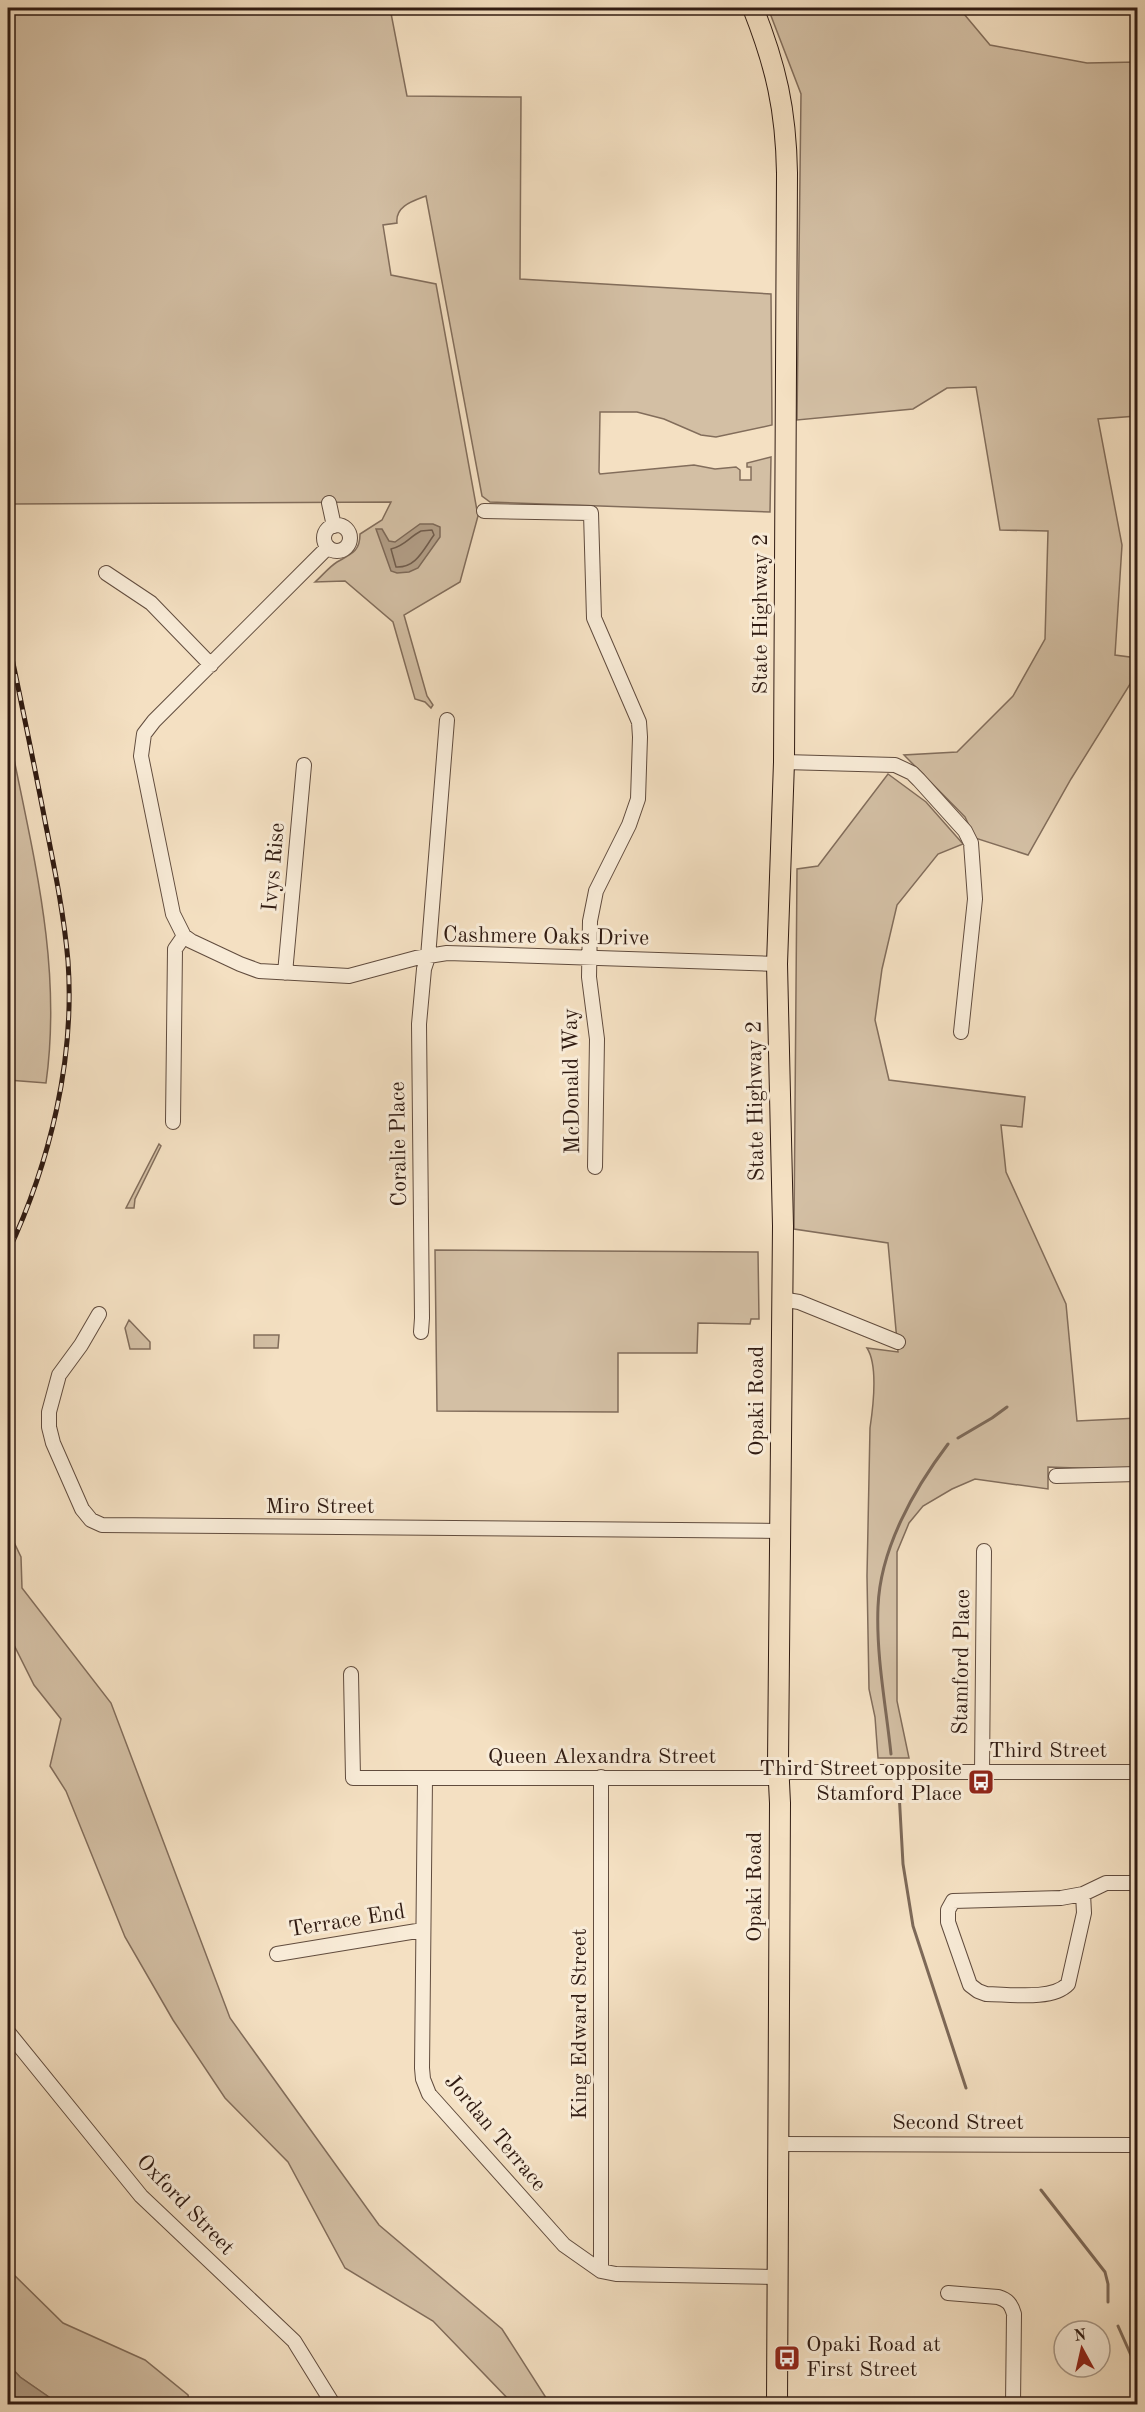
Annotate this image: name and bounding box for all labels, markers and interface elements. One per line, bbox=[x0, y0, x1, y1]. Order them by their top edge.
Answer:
street label: State Highway 2 bbox=[750, 534, 772, 694]
street label: Ivys Rise bbox=[259, 822, 289, 912]
street label: Cashmere Oaks Drive bbox=[443, 924, 649, 950]
street label: McDonald Way bbox=[560, 1007, 584, 1154]
street label: State Highway 2 bbox=[744, 1020, 768, 1182]
street label: Coralie Place bbox=[387, 1081, 411, 1207]
street label: Opaki Road bbox=[746, 1346, 768, 1456]
street label: Miro Street bbox=[266, 1496, 374, 1518]
street label: Stamford Place bbox=[950, 1589, 974, 1735]
street label: Third Street bbox=[989, 1740, 1107, 1762]
street label: Queen Alexandra Street bbox=[488, 1746, 716, 1768]
place label: Third Street opposite Stamford Place bbox=[759, 1758, 962, 1805]
bus stop icon: Third Street opposite Stamford Place bbox=[966, 1767, 996, 1797]
street label: Opaki Road bbox=[744, 1832, 766, 1942]
street label: Terrace End bbox=[287, 1901, 407, 1941]
street label: King Edward Street bbox=[569, 1928, 591, 2120]
street label: Jordan Terrace bbox=[440, 2070, 550, 2196]
street label: Second Street bbox=[892, 2112, 1024, 2134]
street label: Oxford Street bbox=[132, 2151, 238, 2259]
north arrow bbox=[1052, 2319, 1112, 2379]
text: N bbox=[1073, 2327, 1088, 2345]
place label: Opaki Road at First Street bbox=[806, 2334, 941, 2381]
bus stop icon: Opaki Road at First Street bbox=[772, 2343, 802, 2373]

